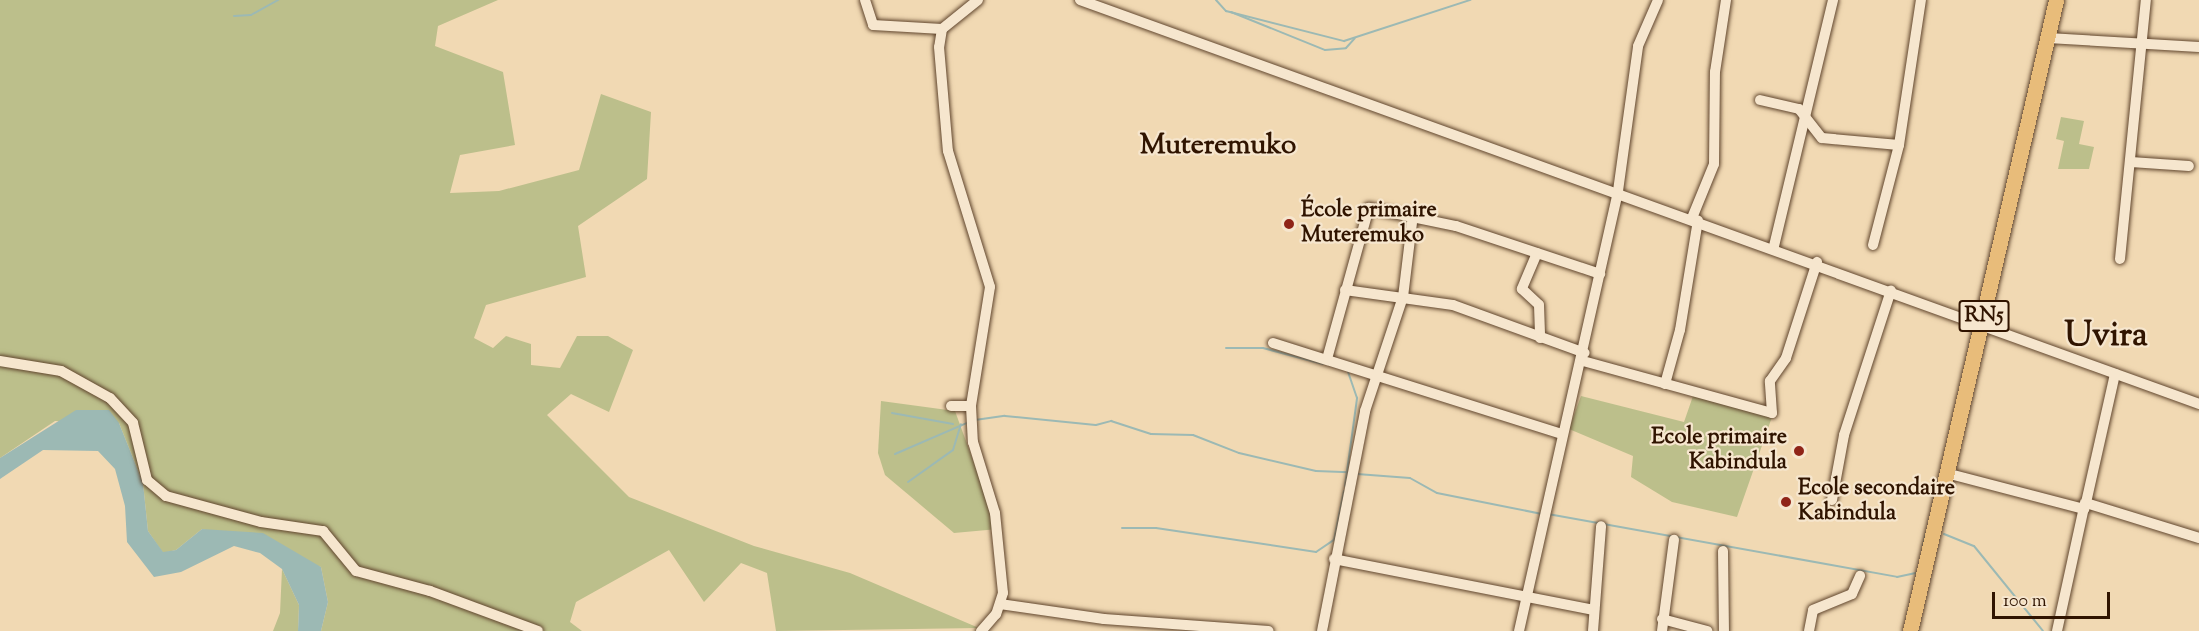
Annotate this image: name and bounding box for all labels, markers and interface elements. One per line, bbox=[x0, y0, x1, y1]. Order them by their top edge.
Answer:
district label: Muteremuko bbox=[1140, 129, 1296, 163]
place label: École primaire Muteremuko bbox=[1301, 198, 1437, 249]
marker: École primaire Muteremuko bbox=[1282, 217, 1296, 231]
road number: RN5 bbox=[1958, 298, 2010, 334]
district label: Uvira bbox=[2064, 317, 2148, 357]
place label: Ecole primaire Kabindula bbox=[1651, 425, 1787, 476]
marker: Ecole primaire Kabindula bbox=[1792, 444, 1806, 458]
place label: Ecole secondaire Kabindula bbox=[1798, 476, 1955, 528]
marker: Ecole secondaire Kabindula bbox=[1779, 495, 1793, 509]
scale bar bbox=[1995, 580, 2114, 618]
text: 100 m bbox=[2003, 589, 2047, 615]

